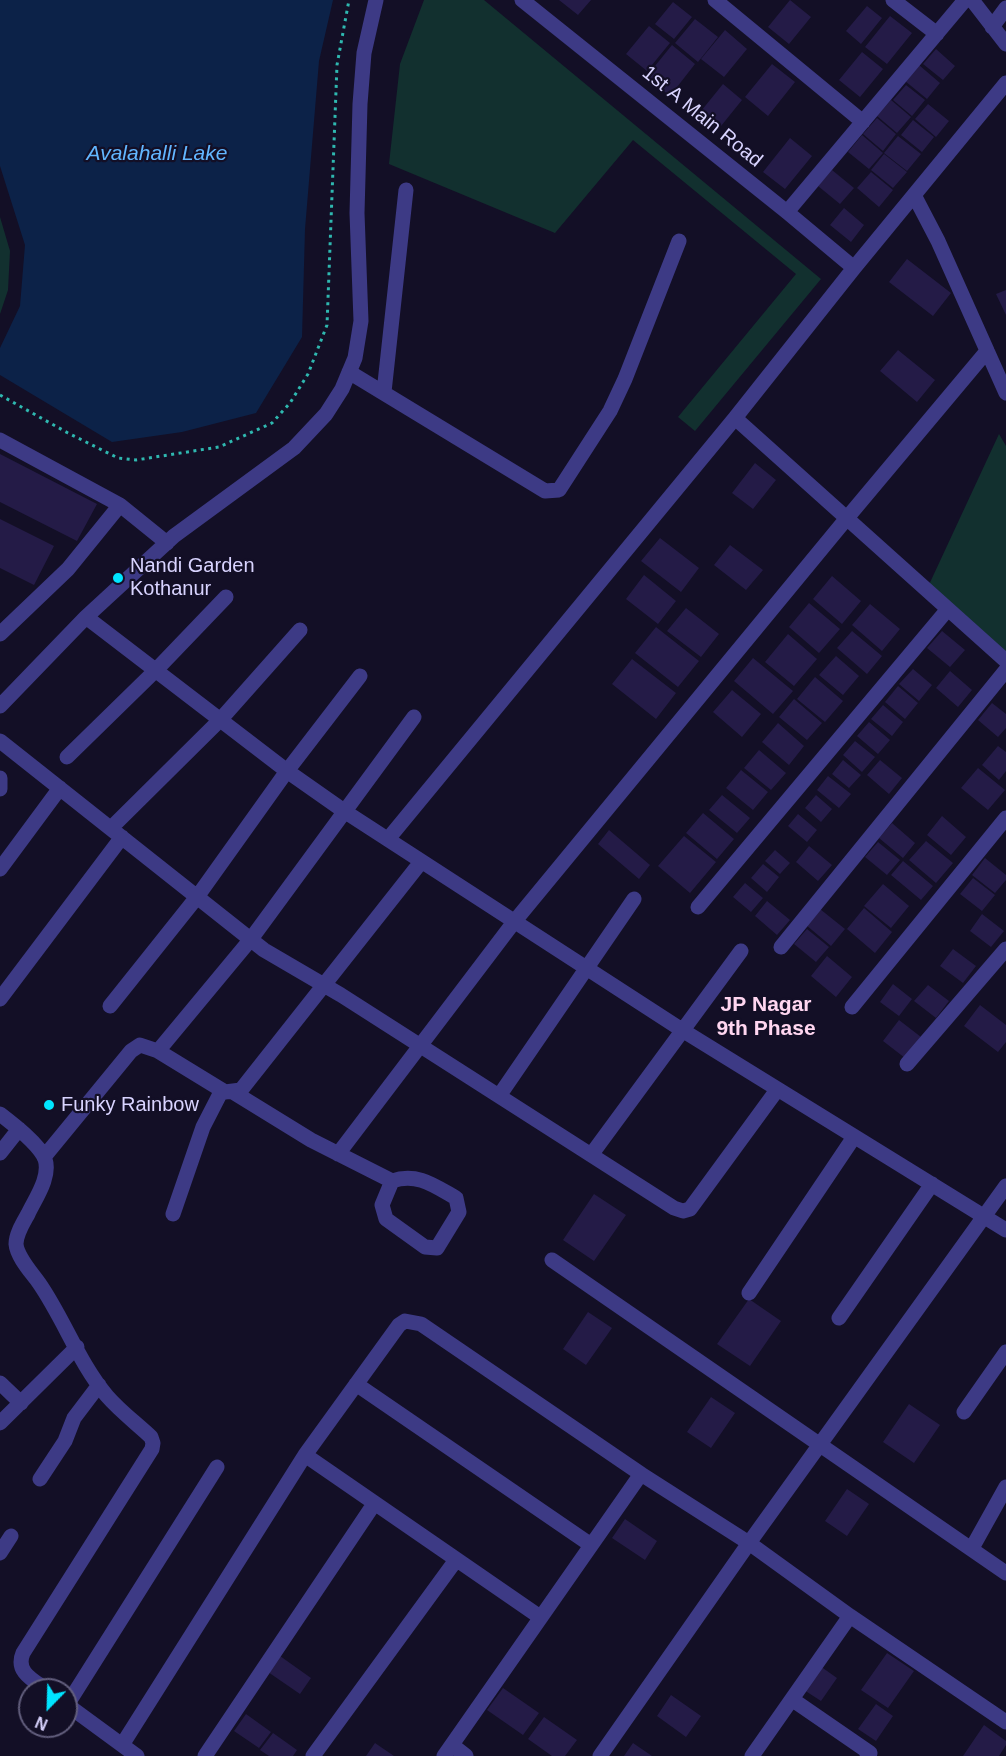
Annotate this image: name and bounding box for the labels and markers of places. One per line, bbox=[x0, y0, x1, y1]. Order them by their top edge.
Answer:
place label: Nandi Garden Kothanur bbox=[130, 554, 255, 601]
marker: Nandi Garden Kothanur bbox=[111, 571, 125, 585]
place label: Funky Rainbow bbox=[61, 1093, 199, 1117]
marker: Funky Rainbow bbox=[42, 1098, 56, 1112]

